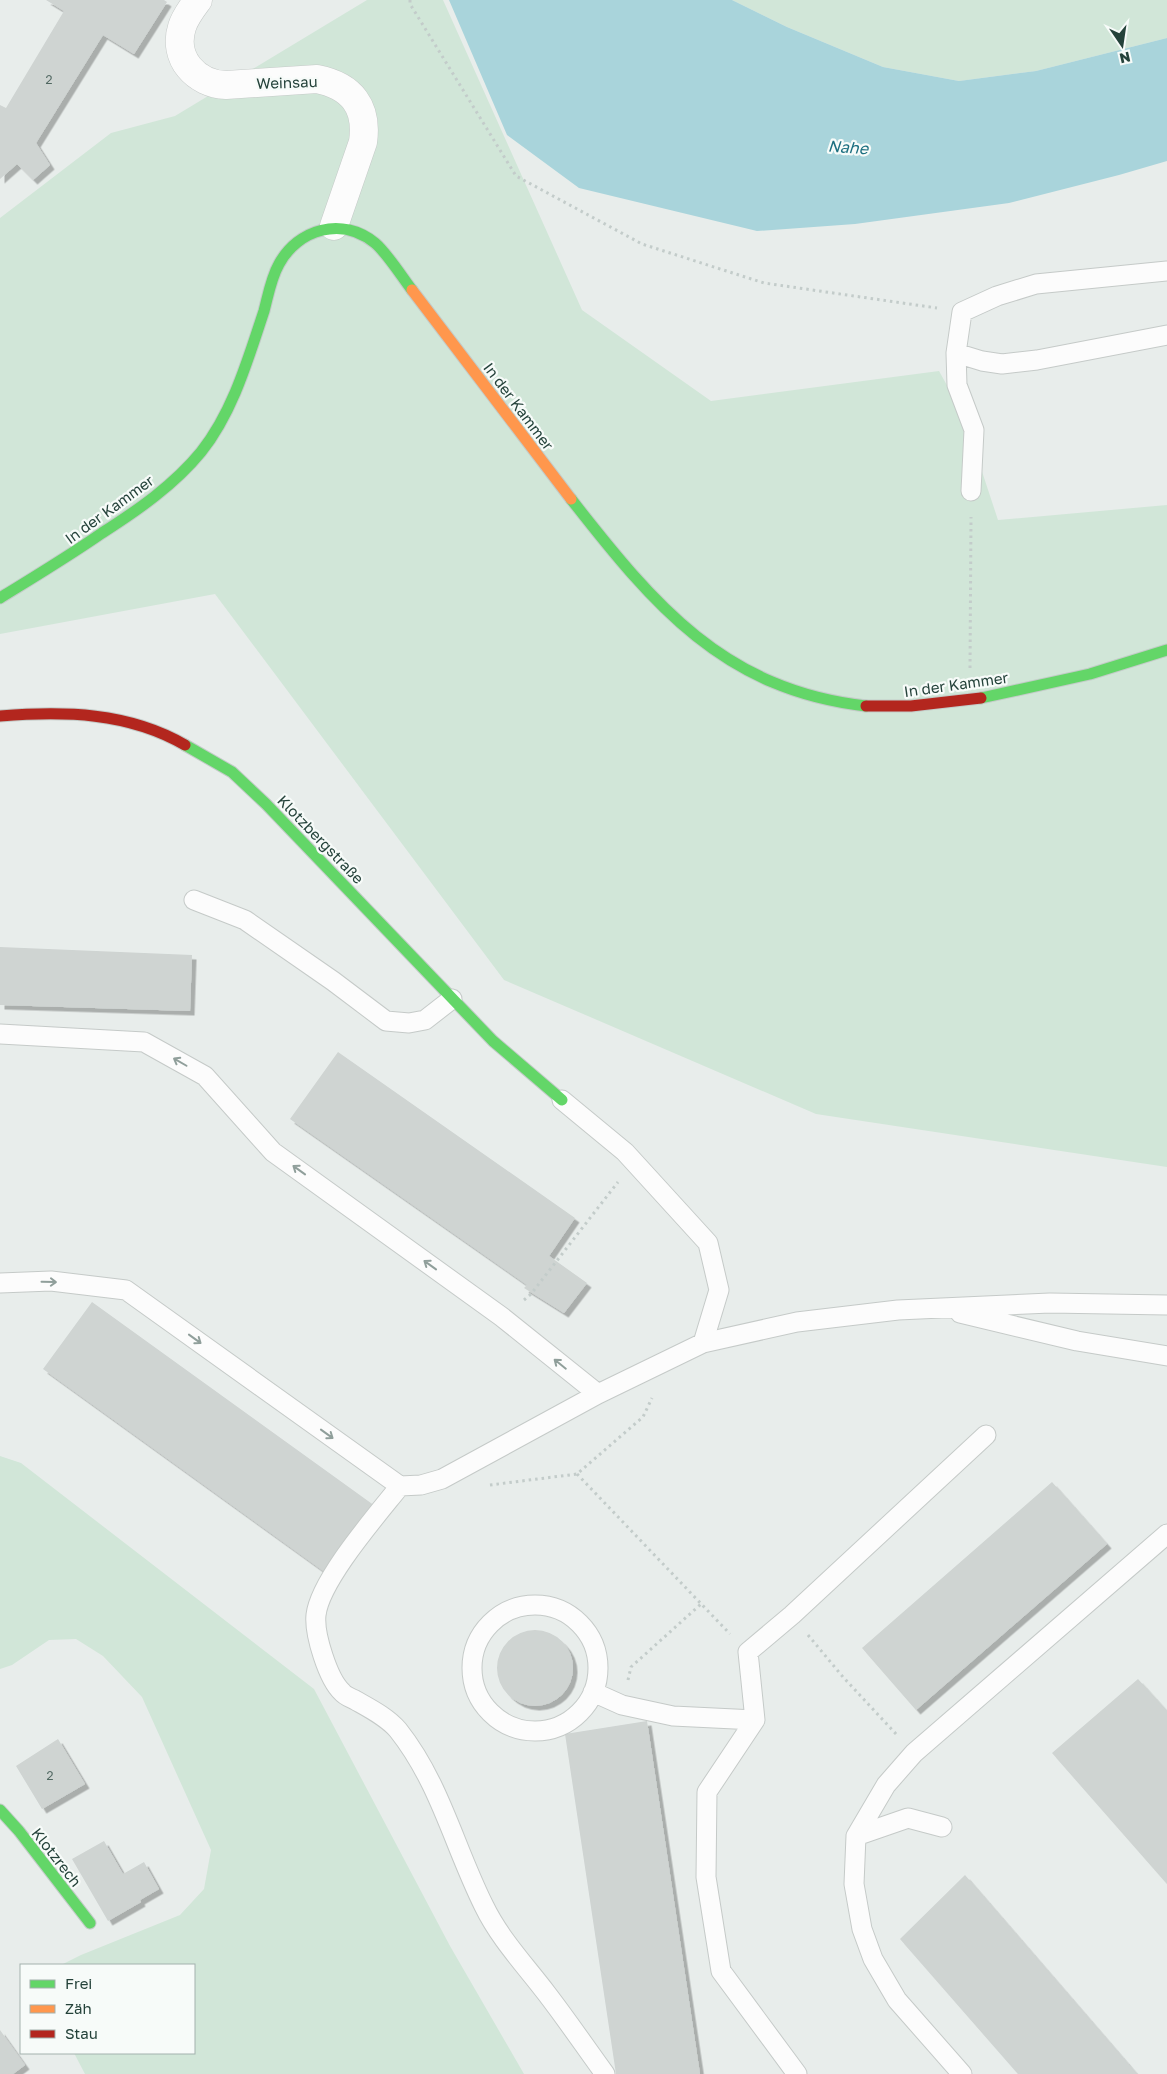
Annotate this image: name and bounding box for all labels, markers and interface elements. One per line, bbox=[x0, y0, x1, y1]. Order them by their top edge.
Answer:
north arrow bbox=[1097, 20, 1147, 70]
text: N bbox=[1118, 49, 1132, 68]
house number: 2 bbox=[46, 72, 53, 87]
street label: Weinsau bbox=[256, 72, 318, 92]
water label: Nahe bbox=[827, 136, 871, 159]
street label: In der Kammer bbox=[480, 359, 558, 453]
street label: In der Kammer bbox=[61, 471, 157, 547]
street label: In der Kammer bbox=[903, 668, 1009, 700]
street label: Klotzbergstraße bbox=[274, 791, 368, 887]
one-way arrow bbox=[173, 1056, 187, 1066]
one-way arrow bbox=[292, 1165, 306, 1175]
one-way arrow bbox=[424, 1260, 437, 1271]
one-way arrow bbox=[40, 1277, 56, 1287]
one-way arrow bbox=[188, 1334, 202, 1344]
one-way arrow bbox=[554, 1358, 567, 1369]
one-way arrow bbox=[320, 1429, 334, 1439]
house number: 2 bbox=[47, 1768, 54, 1783]
street label: Klotzrech bbox=[28, 1824, 86, 1890]
legend bbox=[20, 1964, 195, 2054]
text: Frei bbox=[65, 1974, 92, 1992]
text: Zäh bbox=[65, 1999, 92, 2017]
text: Stau bbox=[65, 2024, 98, 2042]

